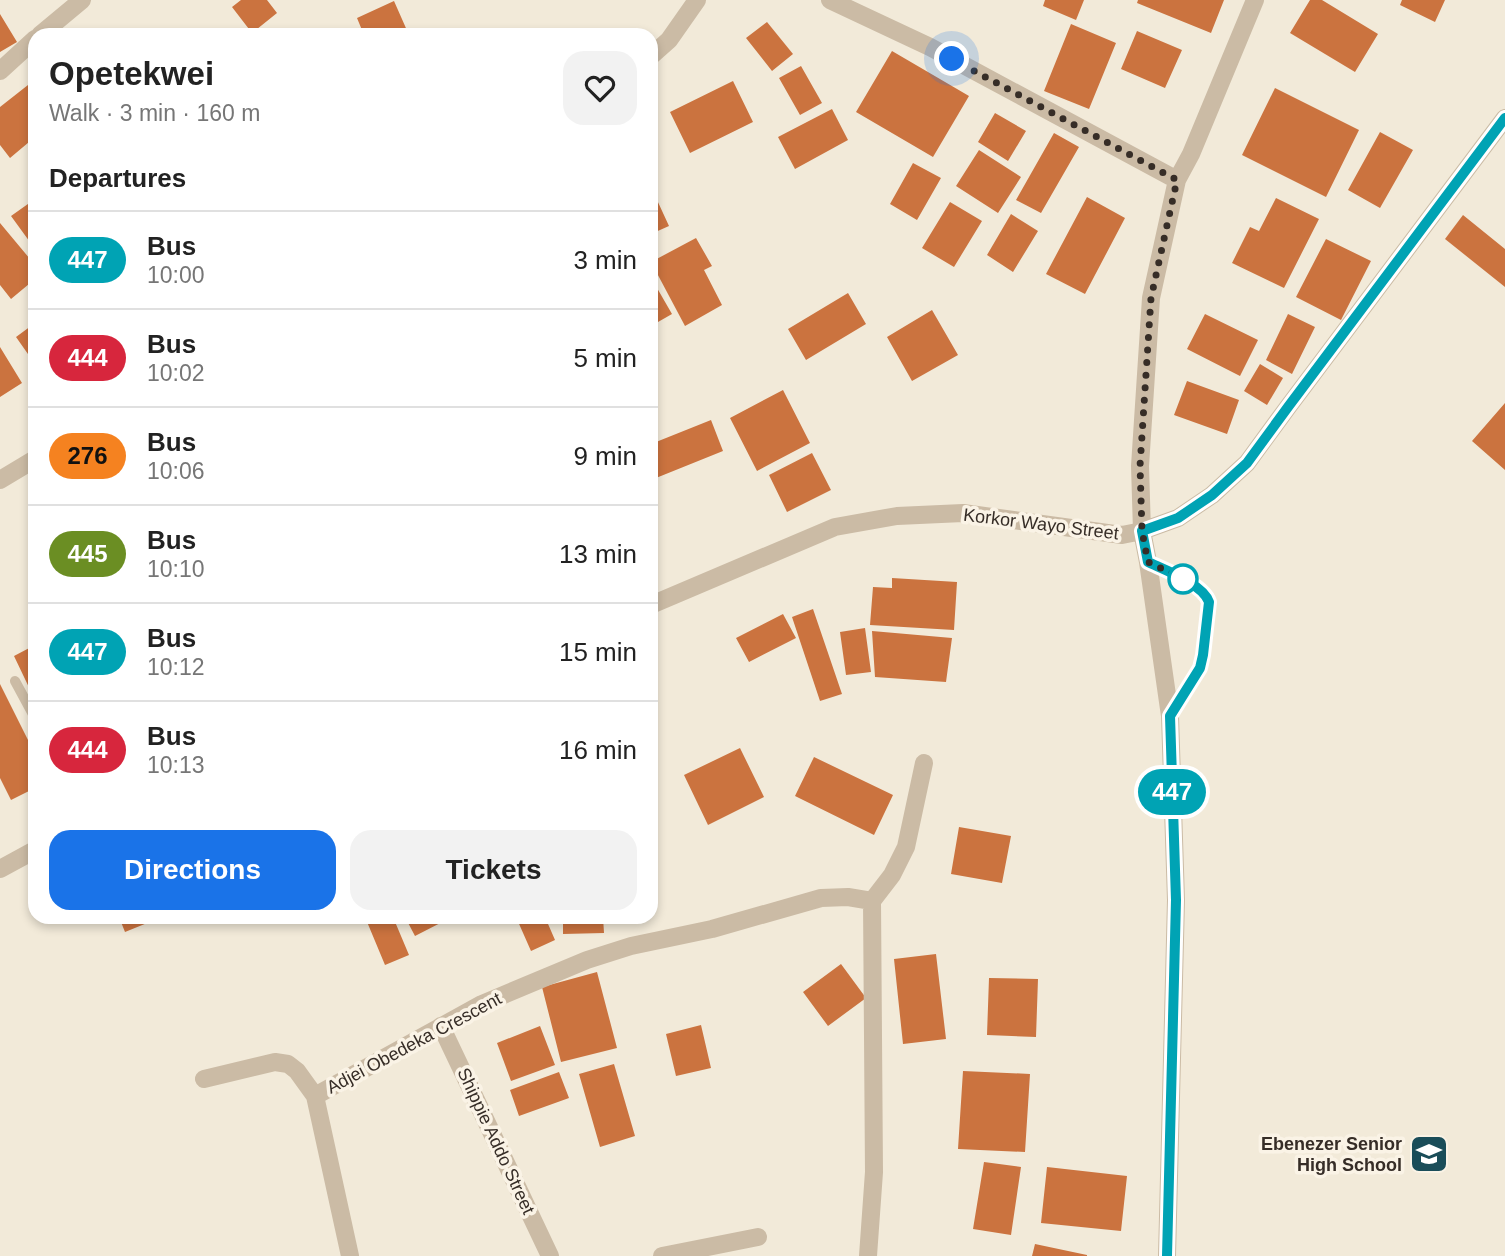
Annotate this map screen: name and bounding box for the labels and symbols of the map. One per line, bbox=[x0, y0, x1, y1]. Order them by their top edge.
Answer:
your location bbox=[934, 41, 969, 76]
street label: Korkor Wayo Street bbox=[962, 505, 1120, 543]
unlabelled marker bbox=[1168, 564, 1198, 594]
line badge: 447 bbox=[1132, 769, 1212, 815]
street label: Adjei Obedeka Crescent bbox=[323, 988, 505, 1098]
street label: Shippie Addo Street bbox=[453, 1065, 539, 1217]
school or university icon: Ebenezer Senior High School bbox=[1408, 1133, 1450, 1175]
place label: Ebenezer Senior High School bbox=[1261, 1134, 1402, 1175]

